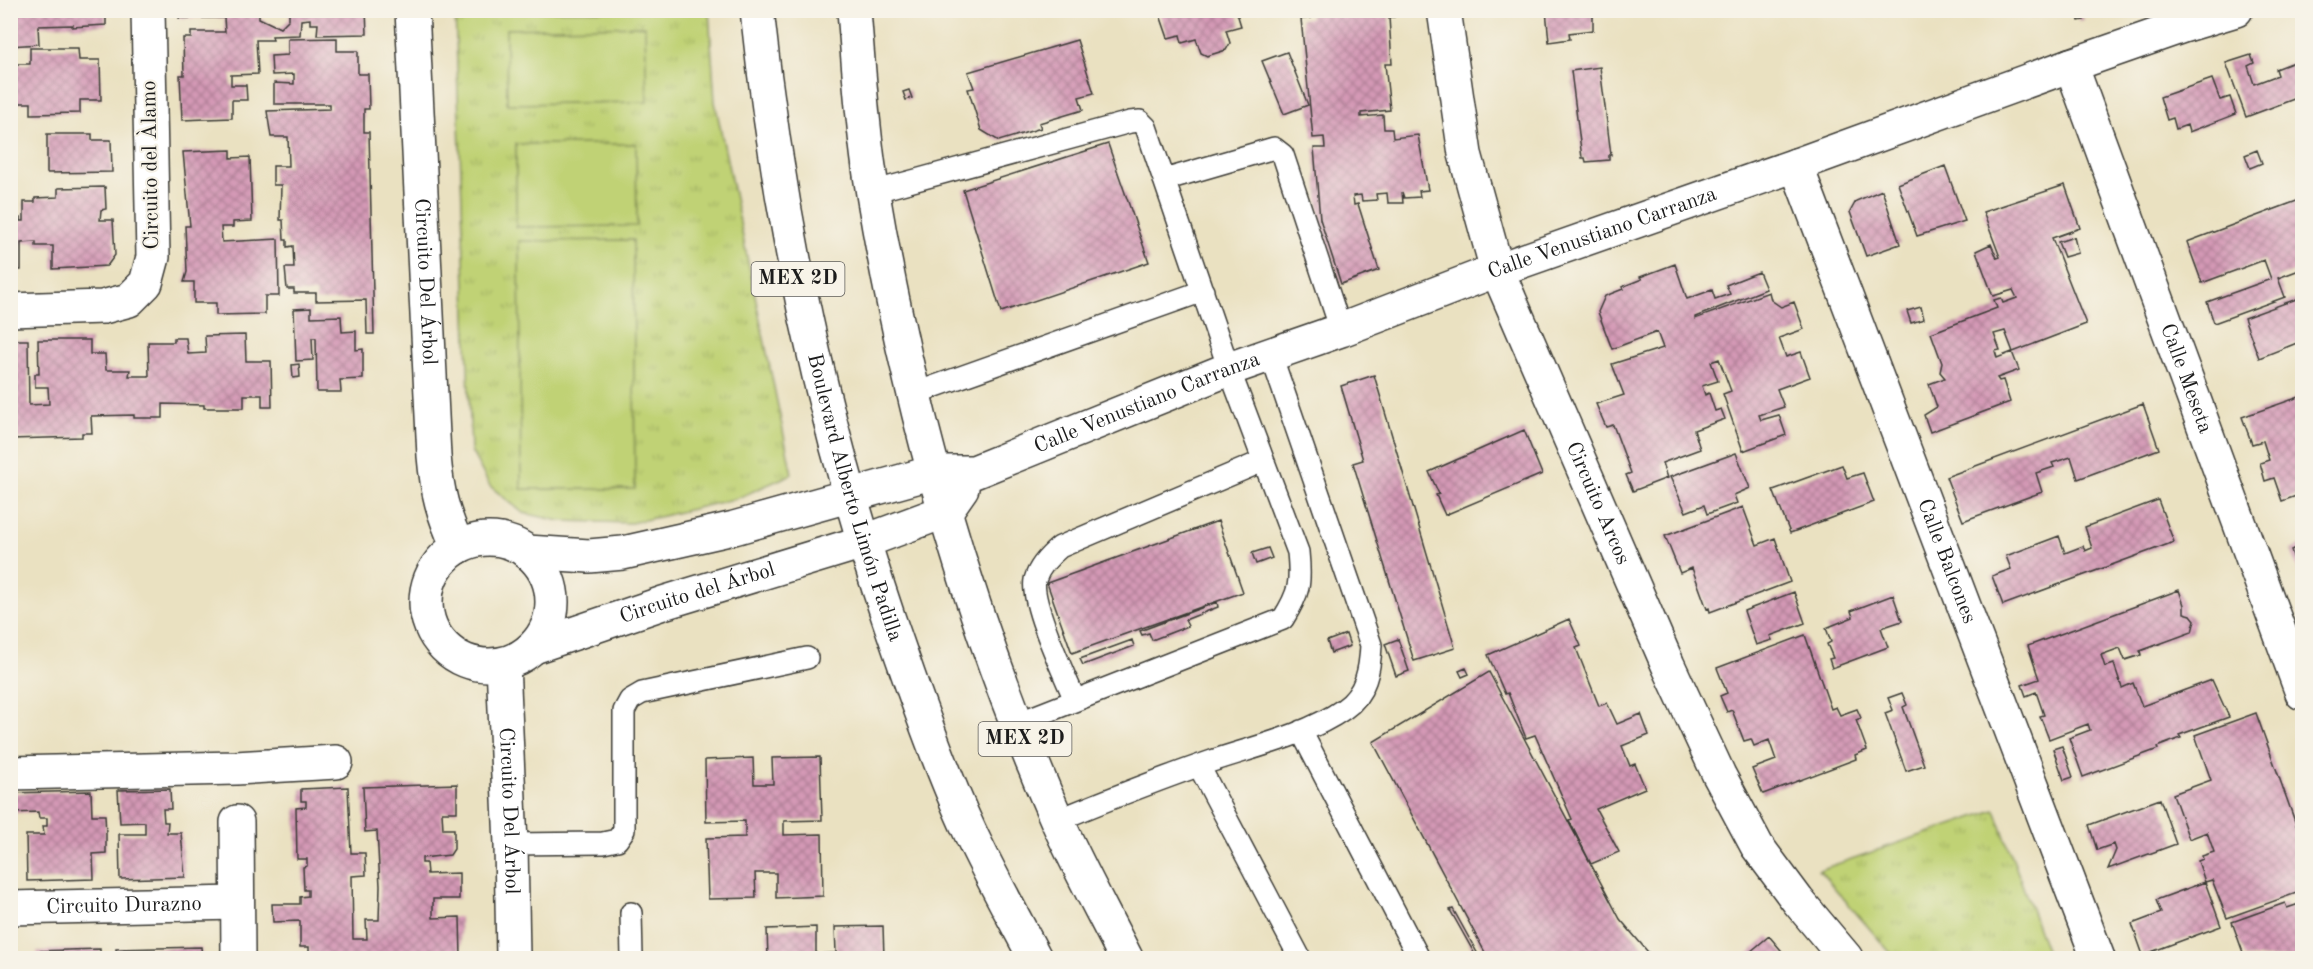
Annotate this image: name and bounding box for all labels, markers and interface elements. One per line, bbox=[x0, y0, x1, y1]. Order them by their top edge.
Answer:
street label: Circuito del Àlamo bbox=[135, 80, 163, 250]
street label: Calle Venustiano Carranza bbox=[1485, 183, 1719, 283]
street label: Circuito Del Árbol bbox=[411, 198, 442, 366]
road number: MEX 2D bbox=[752, 262, 844, 296]
street label: Calle Meseta bbox=[2157, 321, 2216, 436]
street label: Calle Venustiano Carranza bbox=[1031, 349, 1262, 457]
street label: Boulevard Alberto Limón Padilla bbox=[804, 352, 906, 644]
street label: Circuito Arcos bbox=[1562, 439, 1634, 568]
street label: Calle Balcones bbox=[1914, 496, 1980, 626]
street label: Circuito del Árbol bbox=[617, 559, 778, 628]
road number: MEX 2D bbox=[978, 722, 1072, 756]
street label: Circuito Del Árbol bbox=[495, 727, 526, 895]
street label: Circuito Durazno bbox=[46, 893, 202, 918]

